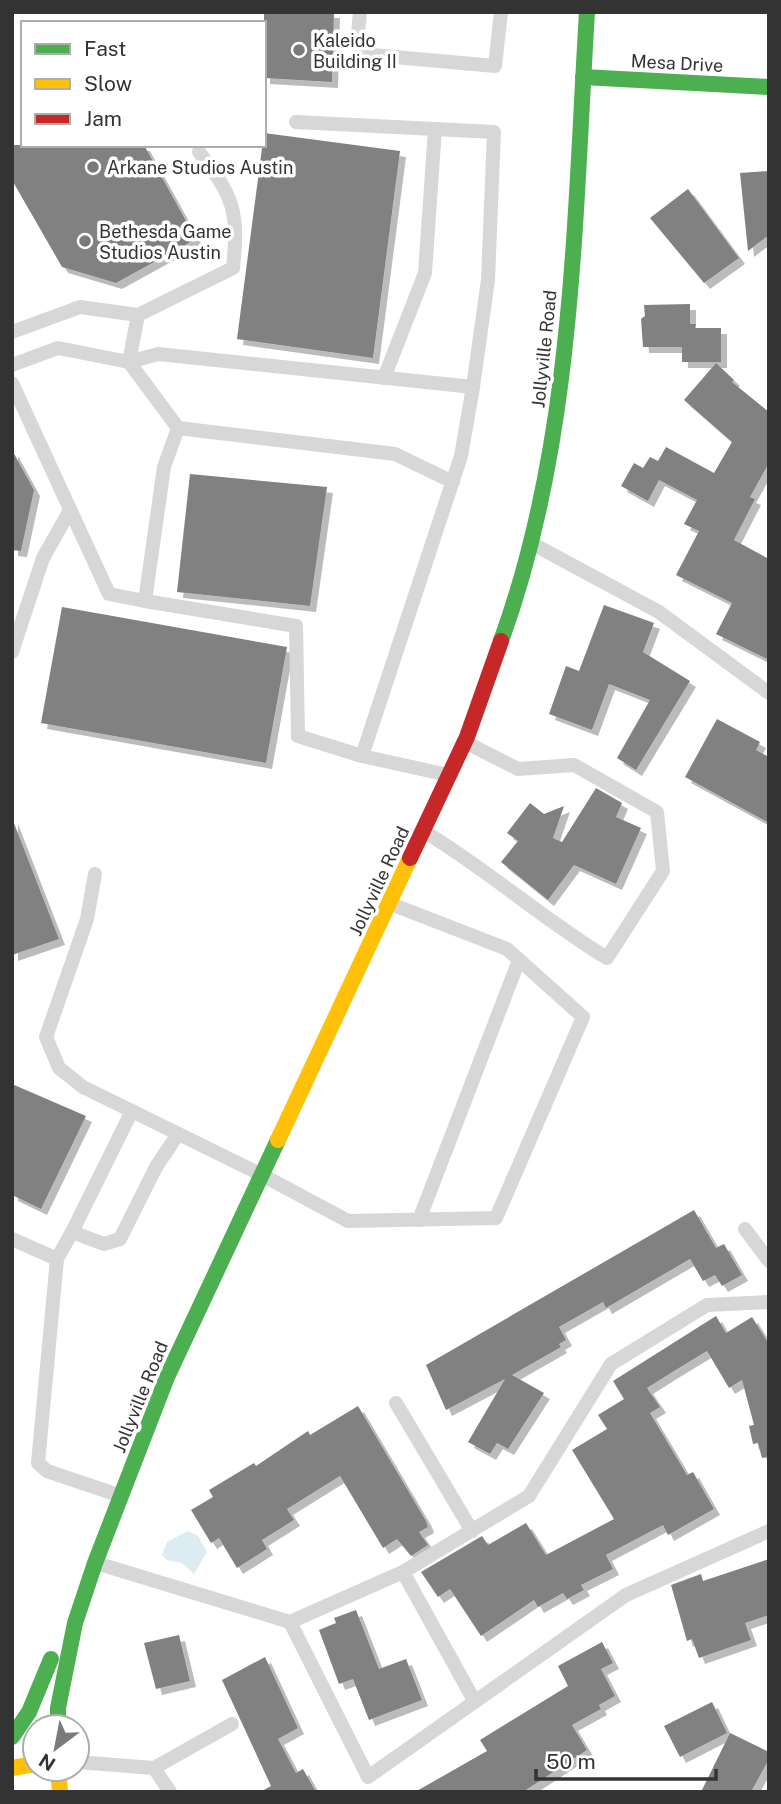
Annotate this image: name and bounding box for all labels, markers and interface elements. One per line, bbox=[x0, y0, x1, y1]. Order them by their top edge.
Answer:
legend bbox=[21, 21, 266, 147]
place label: Kaleido Building II bbox=[313, 30, 397, 72]
text: Fast bbox=[84, 36, 126, 61]
marker: Kaleido Building II bbox=[291, 42, 307, 58]
street label: Mesa Drive bbox=[630, 50, 724, 76]
text: Slow bbox=[84, 71, 132, 96]
text: Jam bbox=[84, 106, 122, 131]
place label: Arkane Studios Austin bbox=[107, 157, 293, 178]
marker: Arkane Studios Austin bbox=[85, 159, 101, 175]
place label: Bethesda Game Studios Austin bbox=[99, 221, 232, 263]
marker: Bethesda Game Studios Austin bbox=[77, 233, 93, 249]
street label: Jollyville Road bbox=[527, 289, 561, 409]
street label: Jollyville Road bbox=[345, 823, 413, 939]
street label: Jollyville Road bbox=[108, 1338, 172, 1456]
north arrow bbox=[21, 1713, 91, 1783]
scale bar bbox=[536, 1738, 716, 1782]
text: N bbox=[35, 1749, 59, 1776]
text: 50 m bbox=[546, 1749, 596, 1774]

